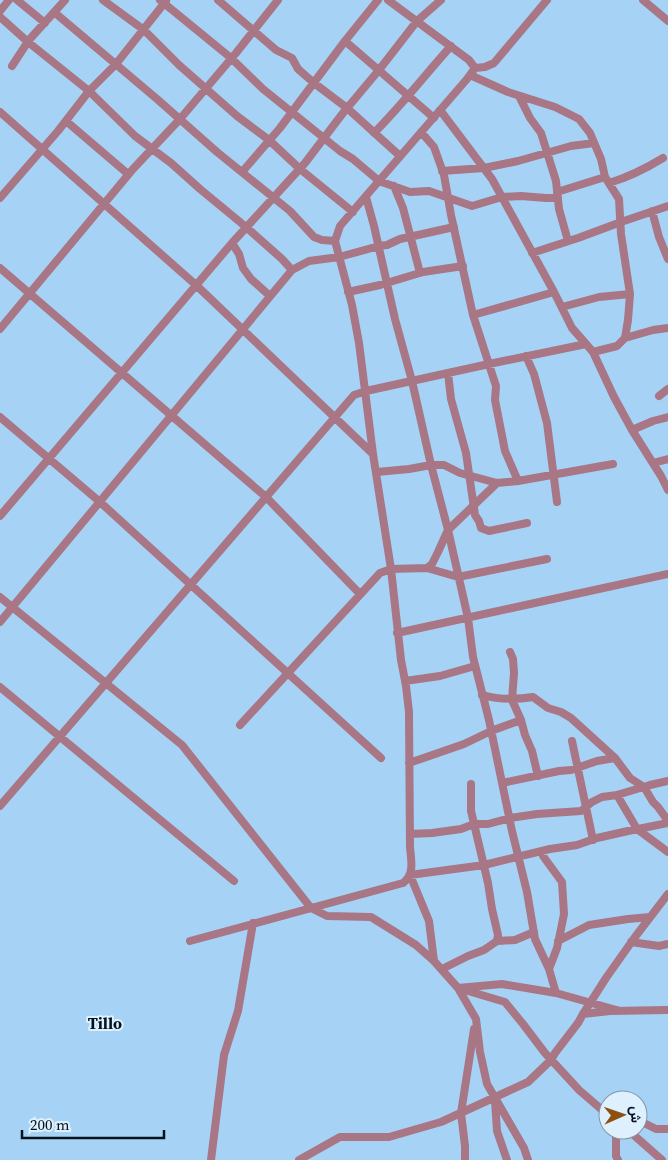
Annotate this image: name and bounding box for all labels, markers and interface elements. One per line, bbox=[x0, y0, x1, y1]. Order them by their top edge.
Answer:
district label: Tillo bbox=[88, 1012, 122, 1034]
north arrow bbox=[598, 1090, 648, 1140]
text: ش bbox=[626, 1106, 646, 1123]
scale bar bbox=[22, 1108, 165, 1140]
text: 200 m bbox=[30, 1114, 70, 1135]

